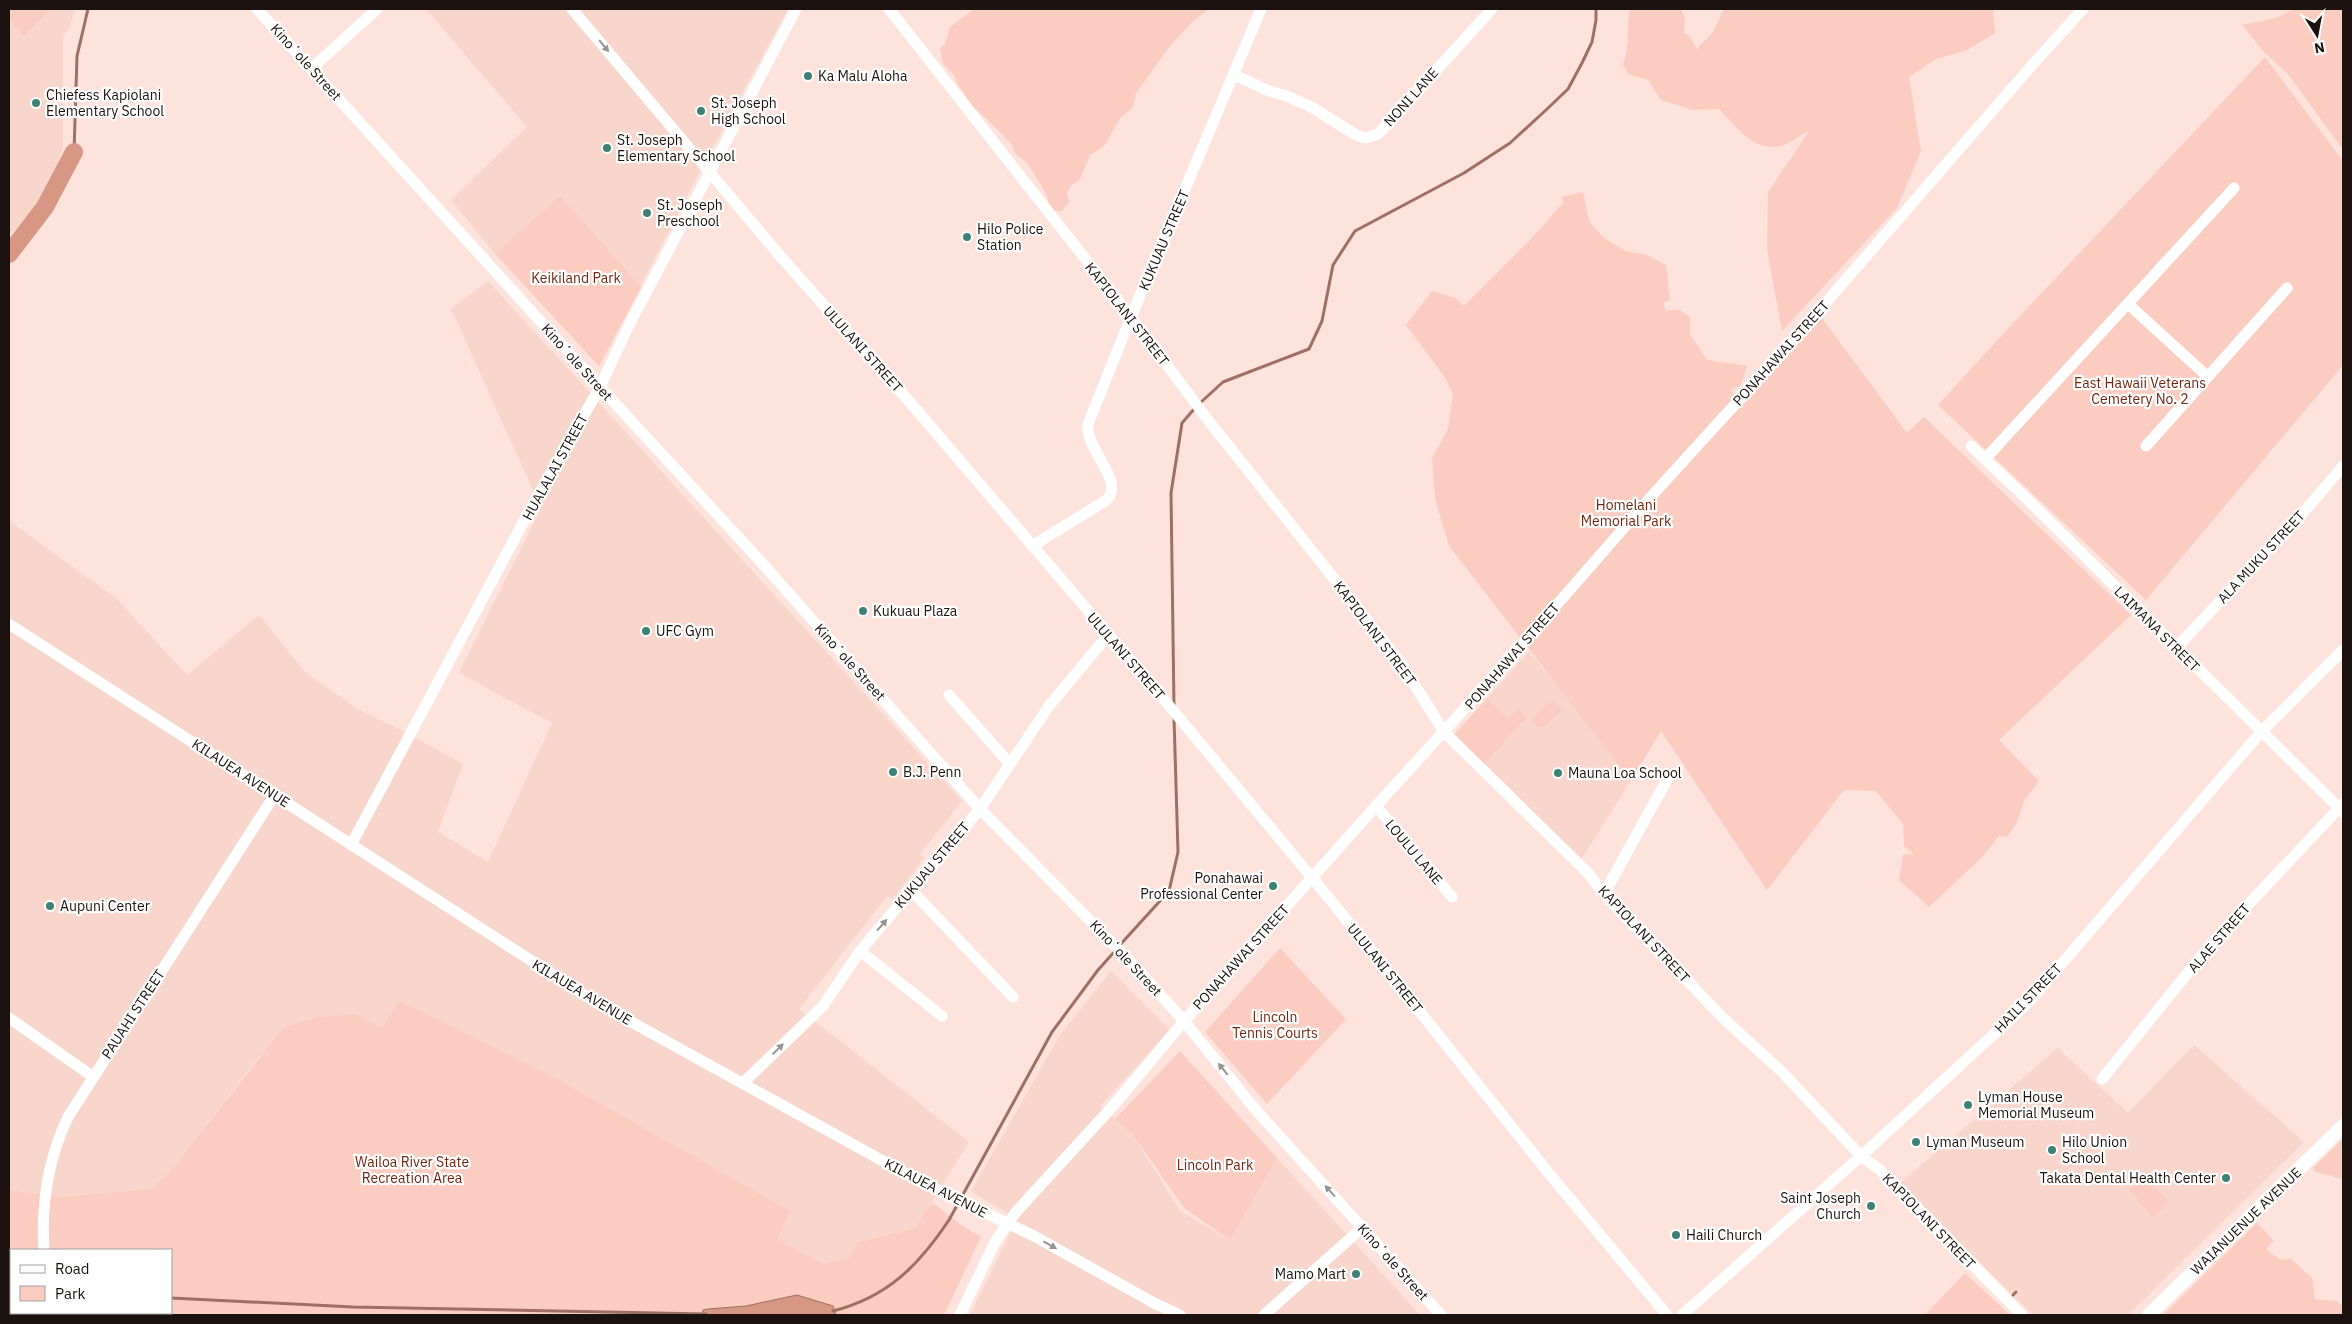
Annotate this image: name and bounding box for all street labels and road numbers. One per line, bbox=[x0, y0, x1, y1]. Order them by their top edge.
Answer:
street label: Kinoʻole Street bbox=[267, 20, 345, 104]
street label: NONI LANE bbox=[1380, 64, 1442, 130]
street label: KUKUAU STREET bbox=[1135, 187, 1193, 293]
street label: KAPIOLANI STREET bbox=[1081, 259, 1173, 369]
street label: PONAHAWAI STREET bbox=[1729, 297, 1833, 409]
street label: ULULANI STREET bbox=[820, 302, 906, 396]
street label: Kinoʻole Street bbox=[538, 320, 616, 404]
street label: HUALALAI STREET bbox=[518, 411, 592, 523]
street label: ALA MUKU STREET bbox=[2213, 507, 2309, 607]
street label: KAPIOLANI STREET bbox=[1330, 577, 1420, 689]
street label: LAIMANA STREET bbox=[2110, 582, 2204, 676]
street label: PONAHAWAI STREET bbox=[1461, 599, 1563, 713]
street label: ULULANI STREET bbox=[1083, 609, 1169, 703]
street label: Kinoʻole Street bbox=[811, 620, 889, 704]
street label: KILAUEA AVENUE bbox=[189, 735, 293, 811]
street label: LOULU LANE bbox=[1381, 816, 1447, 888]
street label: KUKUAU STREET bbox=[891, 818, 973, 912]
street label: KAPIOLANI STREET bbox=[1594, 882, 1694, 986]
street label: ALAE STREET bbox=[2184, 900, 2254, 976]
street label: PONAHAWAI STREET bbox=[1189, 901, 1293, 1013]
street label: Kinoʻole Street bbox=[1086, 916, 1166, 1000]
street label: ULULANI STREET bbox=[1343, 920, 1427, 1016]
street label: KILAUEA AVENUE bbox=[529, 955, 635, 1029]
street label: HAILI STREET bbox=[1990, 960, 2066, 1036]
street label: PAUAHI STREET bbox=[97, 966, 169, 1062]
street label: KILAUEA AVENUE bbox=[882, 1154, 990, 1222]
street label: WAIANUENUE AVENUE bbox=[2187, 1163, 2305, 1279]
street label: KAPIOLANI STREET bbox=[1879, 1169, 1979, 1273]
street label: Kinoʻole Street bbox=[1354, 1220, 1432, 1304]

